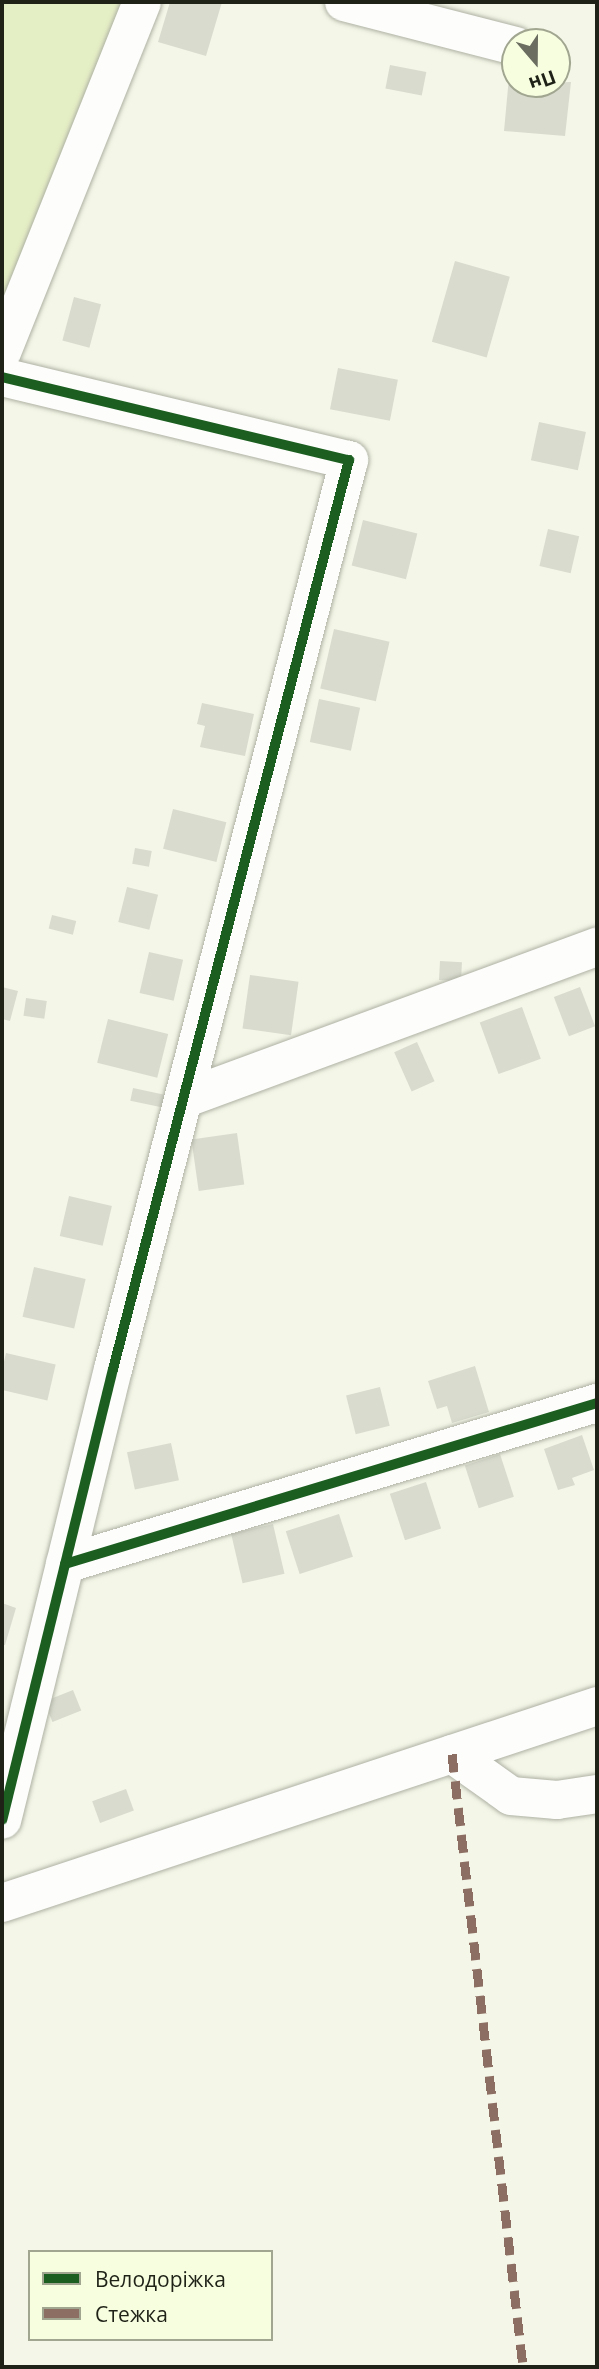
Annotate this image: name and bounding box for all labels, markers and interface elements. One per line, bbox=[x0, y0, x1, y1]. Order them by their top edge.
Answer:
north arrow bbox=[501, 28, 571, 98]
text: Пн bbox=[525, 64, 560, 98]
legend bbox=[28, 2250, 273, 2341]
text: Велодоріжка bbox=[95, 2265, 226, 2293]
text: Стежка bbox=[95, 2300, 168, 2328]

